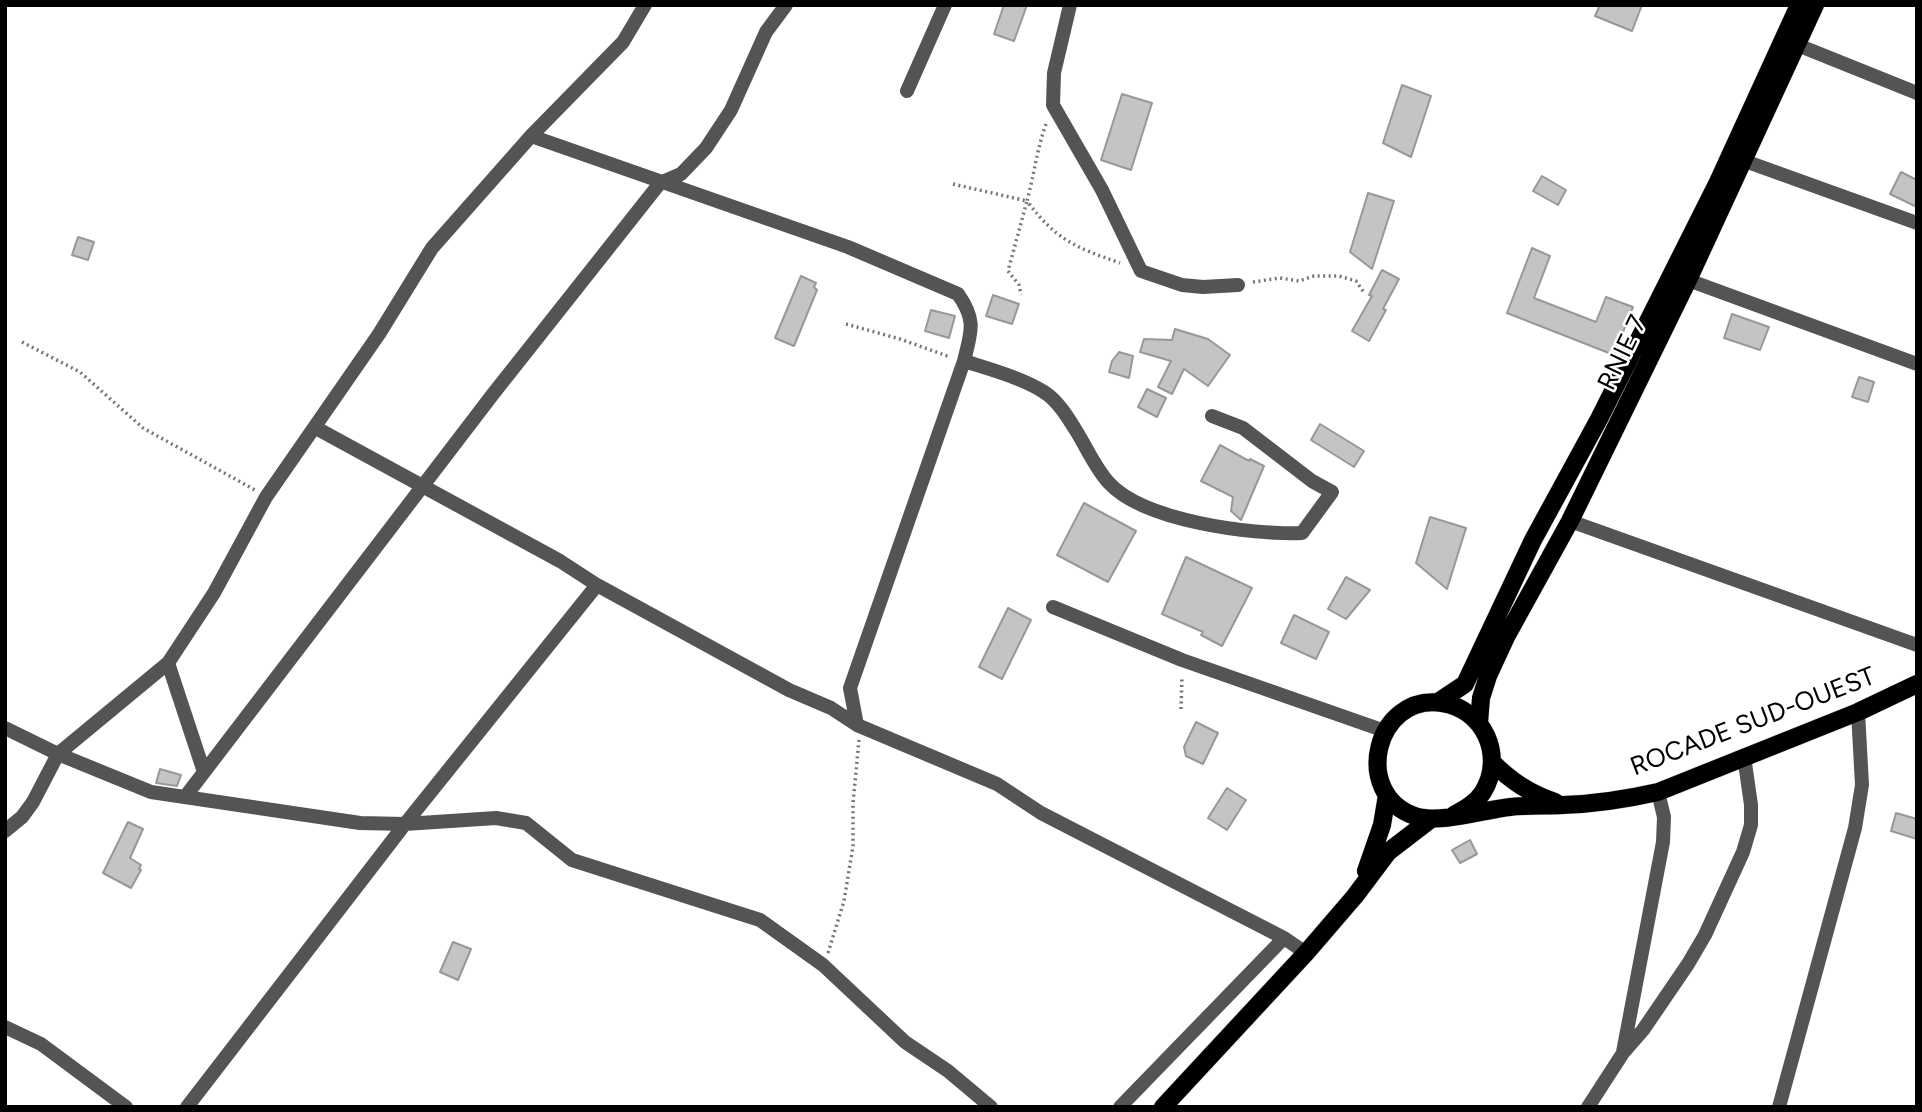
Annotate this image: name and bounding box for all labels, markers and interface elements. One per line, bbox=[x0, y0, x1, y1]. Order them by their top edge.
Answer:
street label: RNIE 7 bbox=[1592, 311, 1654, 395]
street label: ROCADE SUD-OUEST bbox=[1626, 661, 1880, 783]

